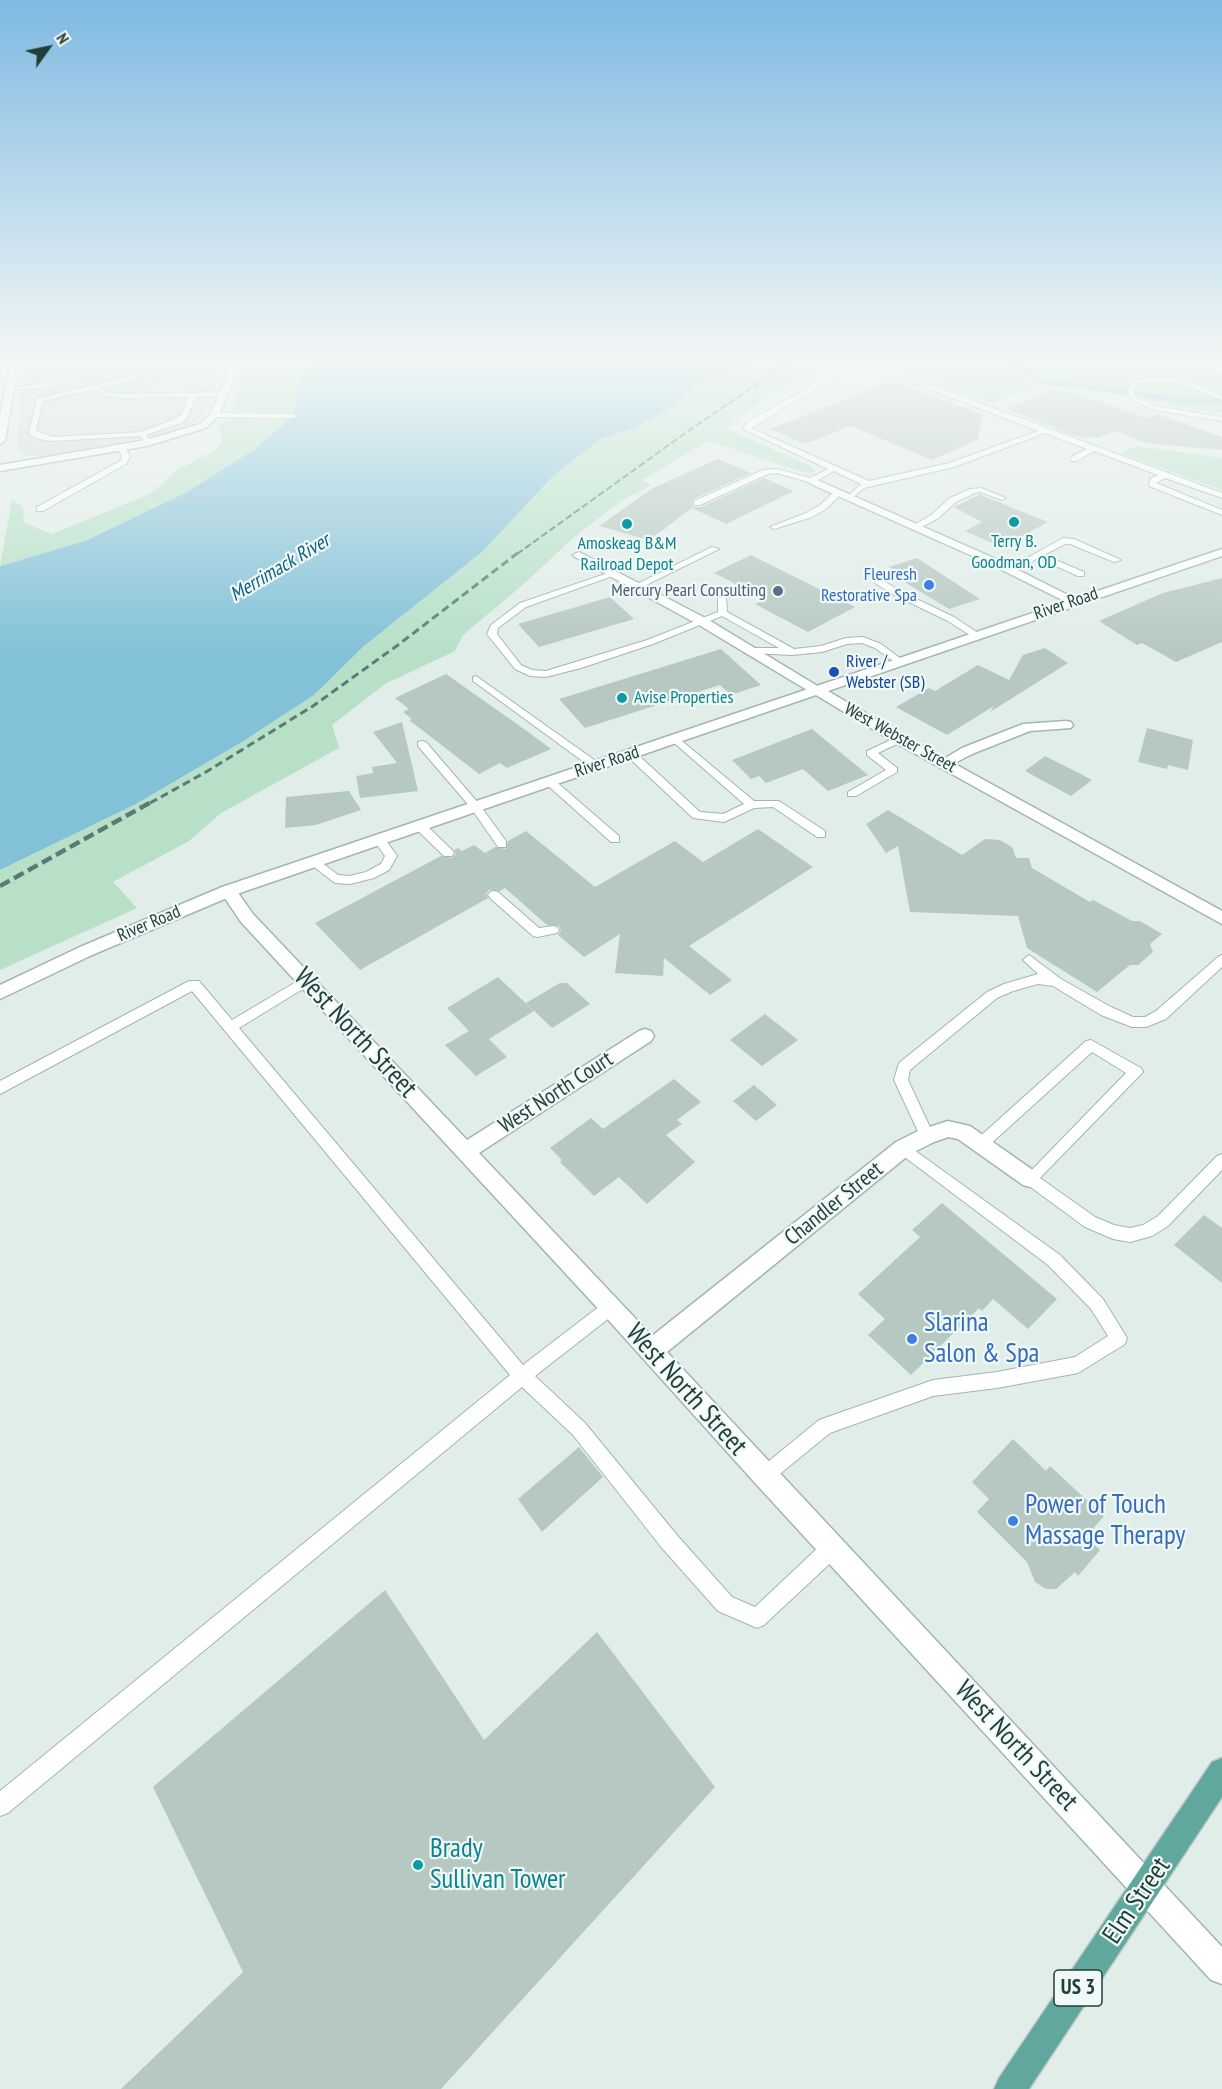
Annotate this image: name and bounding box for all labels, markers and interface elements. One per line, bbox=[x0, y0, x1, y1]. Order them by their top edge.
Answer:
north arrow bbox=[18, 18, 78, 78]
text: N bbox=[52, 29, 74, 47]
marker: Terry B. Goodman, OD bbox=[1007, 515, 1021, 529]
marker: Amoskeag B&M Railroad Depot bbox=[620, 517, 634, 531]
water label: Merrimack River bbox=[226, 529, 334, 607]
place label: Terry B. Goodman, OD bbox=[971, 531, 1057, 574]
place label: Amoskeag B&M Railroad Depot bbox=[578, 533, 676, 576]
place label: Fleuresh Restorative Spa bbox=[821, 564, 917, 606]
marker: Fleuresh Restorative Spa bbox=[922, 578, 936, 592]
place label: Mercury Pearl Consulting bbox=[611, 580, 766, 602]
street label: River Road bbox=[1031, 583, 1101, 625]
marker: Mercury Pearl Consulting bbox=[771, 584, 785, 598]
place label: River / Webster (SB) bbox=[846, 651, 924, 694]
marker: River / Webster (SB) bbox=[827, 665, 841, 679]
place label: Avise Properties bbox=[634, 687, 734, 709]
marker: Avise Properties bbox=[615, 691, 629, 705]
street label: West Webster Street bbox=[840, 698, 960, 778]
street label: River Road bbox=[572, 741, 642, 783]
street label: River Road bbox=[114, 901, 184, 947]
street label: West North Street bbox=[287, 961, 423, 1105]
street label: West North Court bbox=[494, 1046, 618, 1140]
street label: Chandler Street bbox=[780, 1157, 888, 1251]
place label: Slarina Salon & Spa bbox=[924, 1307, 1039, 1370]
street label: West North Street bbox=[619, 1318, 753, 1462]
marker: Slarina Salon & Spa bbox=[905, 1332, 919, 1346]
place label: Power of Touch Massage Therapy bbox=[1025, 1489, 1186, 1552]
marker: Power of Touch Massage Therapy bbox=[1006, 1514, 1020, 1528]
street label: West North Street bbox=[948, 1674, 1084, 1818]
place label: Brady Sullivan Tower bbox=[430, 1833, 566, 1896]
street label: Elm Street bbox=[1096, 1852, 1178, 1950]
marker: Brady Sullivan Tower bbox=[411, 1858, 425, 1872]
road number: US 3 bbox=[1054, 1970, 1102, 2006]

